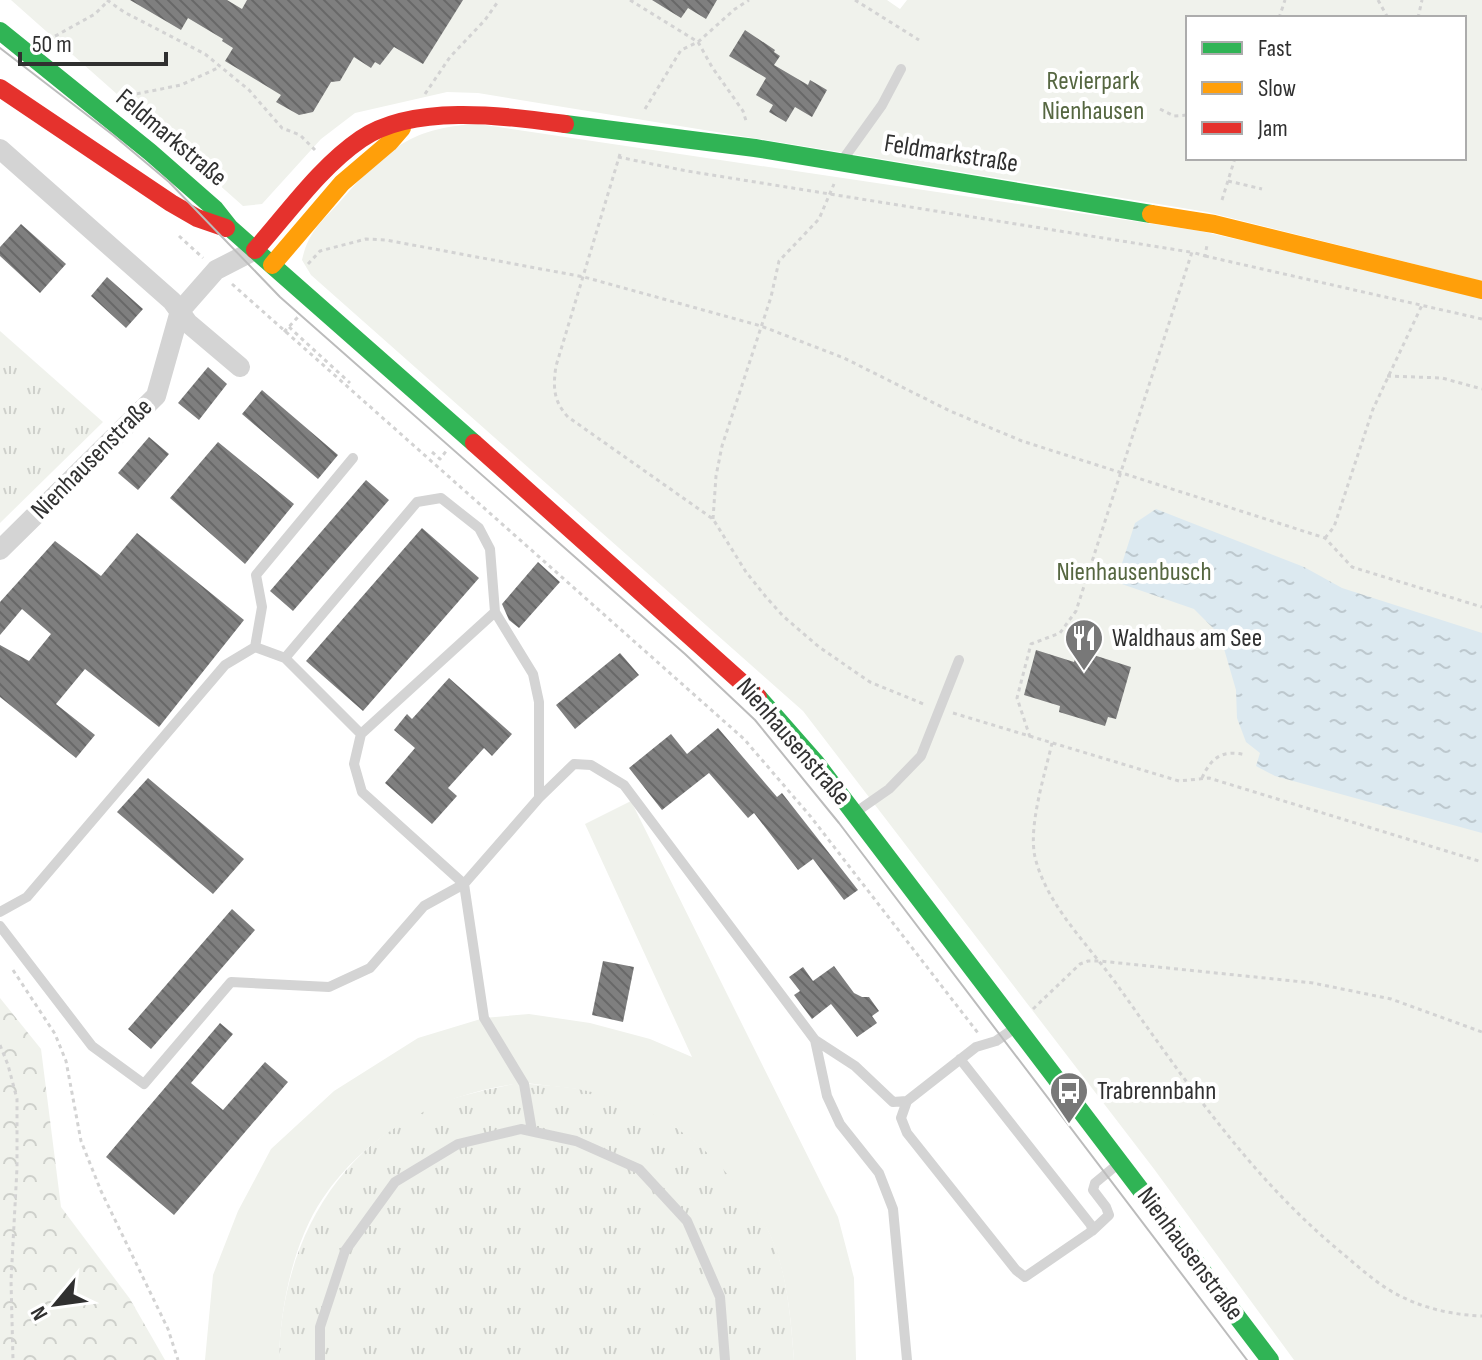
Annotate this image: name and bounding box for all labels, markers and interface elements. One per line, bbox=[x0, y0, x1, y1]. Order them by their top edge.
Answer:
scale bar bbox=[20, 16, 166, 66]
legend bbox=[1186, 16, 1466, 160]
text: 50 m bbox=[32, 30, 72, 59]
text: Fast bbox=[1258, 34, 1292, 63]
park label: Revierpark Nienhausen bbox=[1042, 66, 1144, 127]
text: Slow bbox=[1258, 74, 1296, 103]
street label: Feldmarkstraße bbox=[109, 83, 233, 193]
text: Jam bbox=[1257, 114, 1288, 143]
street label: Feldmarkstraße bbox=[882, 128, 1020, 180]
street label: Nienhausenstraße bbox=[25, 392, 159, 526]
park label: Nienhausenbusch bbox=[1056, 557, 1212, 588]
restaurant icon: Waldhaus am See bbox=[1063, 617, 1105, 672]
place label: Waldhaus am See bbox=[1112, 623, 1262, 654]
street label: Nienhausenstraße bbox=[729, 672, 857, 812]
bus stop icon: Trabrennbahn bbox=[1048, 1070, 1090, 1125]
place label: Trabrennbahn bbox=[1097, 1076, 1216, 1107]
street label: Nienhausenstraße bbox=[1130, 1181, 1250, 1327]
north arrow bbox=[16, 1264, 96, 1344]
text: N bbox=[25, 1301, 54, 1325]

